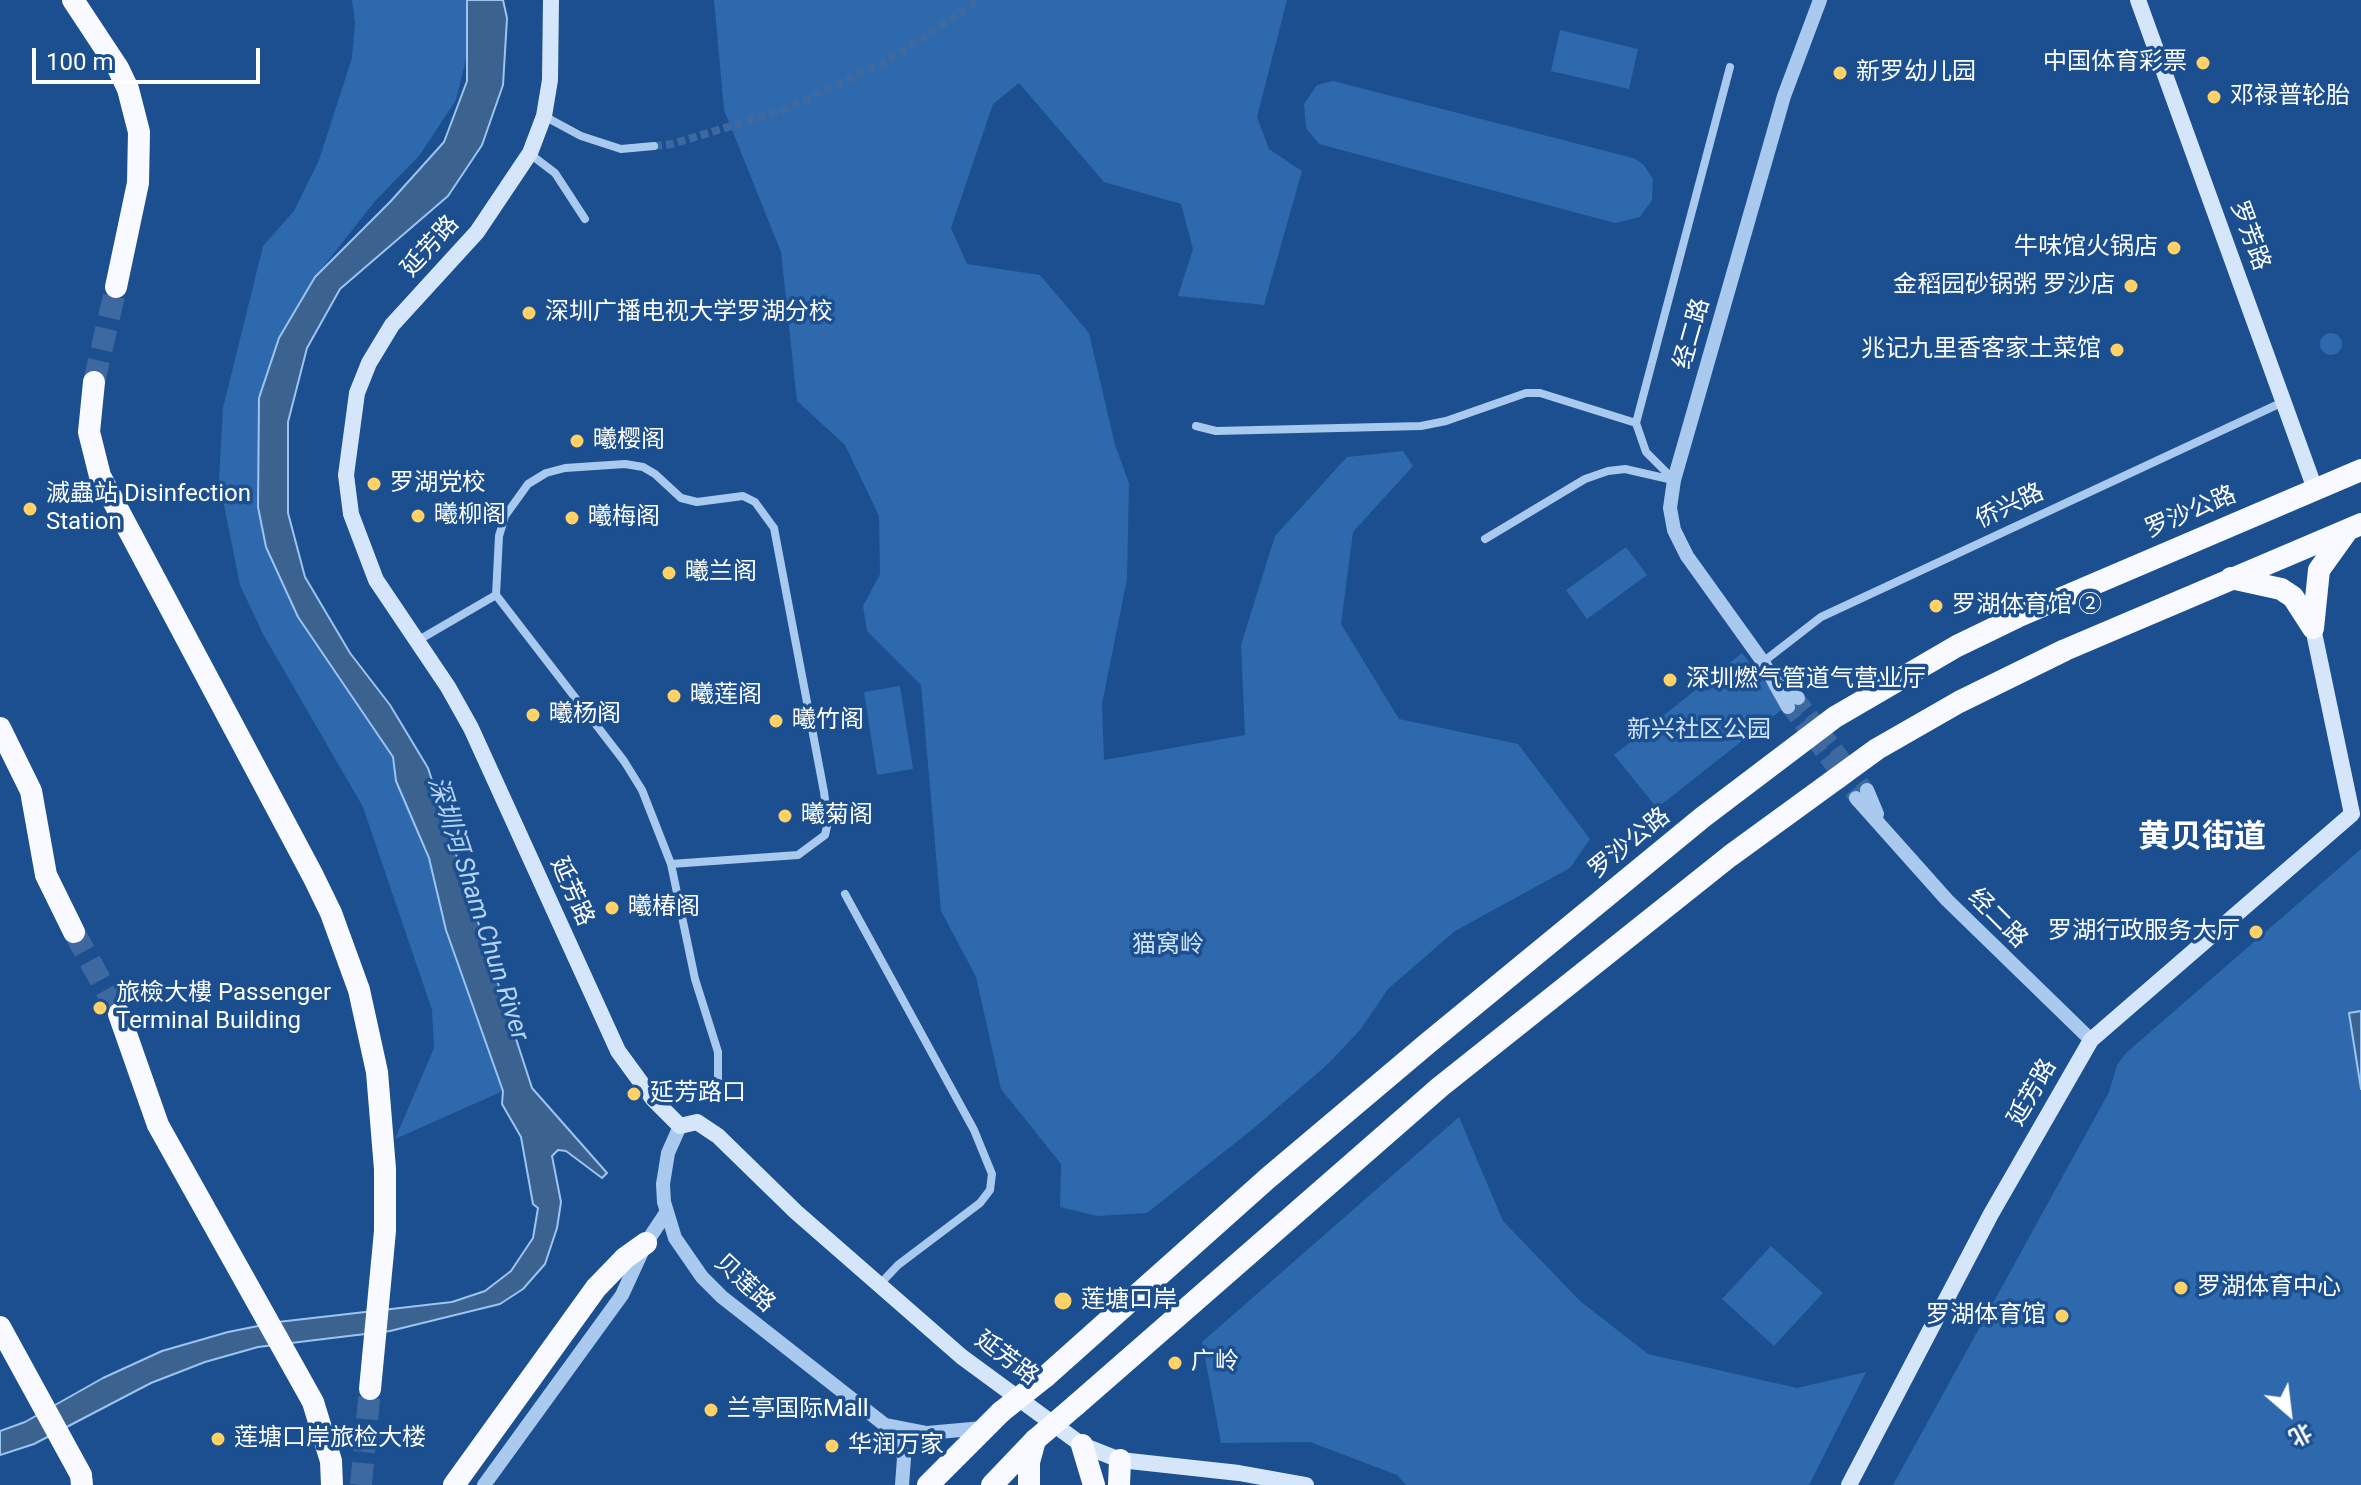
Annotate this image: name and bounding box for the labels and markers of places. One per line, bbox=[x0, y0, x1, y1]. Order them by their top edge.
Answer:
place label: 中国体育彩票 bbox=[2043, 49, 2187, 77]
marker: 中国体育彩票 bbox=[2194, 54, 2212, 72]
place label: 新罗幼儿园 bbox=[1856, 59, 1976, 87]
marker: 新罗幼儿园 bbox=[1831, 64, 1849, 82]
place label: 邓禄普轮胎 bbox=[2230, 83, 2350, 111]
marker: 邓禄普轮胎 bbox=[2205, 88, 2223, 106]
place label: 牛味馆火锅店 bbox=[2014, 234, 2158, 262]
marker: 牛味馆火锅店 bbox=[2165, 239, 2183, 257]
place label: 金稻园砂锅粥 罗沙店 bbox=[1893, 272, 2115, 300]
marker: 金稻园砂锅粥 罗沙店 bbox=[2122, 277, 2140, 295]
place label: 深圳广播电视大学罗湖分校 bbox=[545, 299, 833, 327]
marker: 深圳广播电视大学罗湖分校 bbox=[520, 304, 538, 322]
place label: 兆记九里香客家土菜馆 bbox=[1861, 336, 2101, 364]
marker: 兆记九里香客家土菜馆 bbox=[2108, 341, 2126, 359]
place label: 曦樱阁 bbox=[593, 427, 665, 455]
marker: 曦樱阁 bbox=[568, 432, 586, 450]
place label: 罗湖党校 bbox=[390, 470, 486, 498]
marker: 罗湖党校 bbox=[365, 475, 383, 493]
place label: 滅蟲站 Disinfection Station bbox=[46, 481, 251, 537]
marker: 滅蟲站 Disinfection Station bbox=[21, 500, 39, 518]
place label: 曦柳阁 bbox=[434, 502, 506, 530]
place label: 曦梅阁 bbox=[588, 504, 660, 532]
marker: 曦柳阁 bbox=[409, 507, 427, 525]
marker: 曦梅阁 bbox=[563, 509, 581, 527]
place label: 曦兰阁 bbox=[685, 559, 757, 587]
marker: 曦兰阁 bbox=[660, 564, 678, 582]
place label: 罗湖体育馆 ② bbox=[1952, 592, 2102, 620]
marker: 罗湖体育馆 ② bbox=[1927, 597, 1945, 615]
place label: 深圳燃气管道气营业厅 bbox=[1686, 666, 1926, 694]
marker: 深圳燃气管道气营业厅 bbox=[1661, 671, 1679, 689]
place label: 曦莲阁 bbox=[690, 682, 762, 710]
marker: 曦莲阁 bbox=[665, 687, 683, 705]
place label: 曦杨阁 bbox=[549, 701, 621, 729]
marker: 曦杨阁 bbox=[524, 706, 542, 724]
place label: 曦竹阁 bbox=[792, 707, 864, 735]
marker: 曦竹阁 bbox=[767, 712, 785, 730]
place label: 曦菊阁 bbox=[801, 802, 873, 830]
marker: 曦菊阁 bbox=[776, 807, 794, 825]
place label: 曦椿阁 bbox=[628, 894, 700, 922]
marker: 曦椿阁 bbox=[603, 899, 621, 917]
place label: 罗湖行政服务大厅 bbox=[2048, 918, 2240, 946]
marker: 罗湖行政服务大厅 bbox=[2247, 923, 2265, 941]
place label: 旅檢大樓 Passenger Terminal Building bbox=[116, 980, 331, 1036]
marker: 旅檢大樓 Passenger Terminal Building bbox=[91, 999, 109, 1017]
place label: 延芳路口 bbox=[650, 1080, 746, 1108]
marker: 延芳路口 bbox=[625, 1085, 643, 1103]
place label: 罗湖体育中心 bbox=[2197, 1274, 2341, 1302]
marker: 罗湖体育中心 bbox=[2172, 1279, 2190, 1297]
place label: 莲塘口岸 bbox=[1081, 1287, 1177, 1315]
marker: 莲塘口岸 bbox=[1052, 1290, 1074, 1312]
place label: 罗湖体育馆 bbox=[1926, 1302, 2046, 1330]
marker: 罗湖体育馆 bbox=[2053, 1307, 2071, 1325]
place label: 广岭 bbox=[1191, 1349, 1239, 1377]
marker: 广岭 bbox=[1166, 1354, 1184, 1372]
place label: 兰亭国际Mall bbox=[727, 1396, 869, 1424]
marker: 兰亭国际Mall bbox=[702, 1401, 720, 1419]
place label: 莲塘口岸旅检大楼 bbox=[234, 1425, 426, 1453]
marker: 莲塘口岸旅检大楼 bbox=[209, 1430, 227, 1448]
place label: 华润万家 bbox=[848, 1432, 944, 1460]
marker: 华润万家 bbox=[823, 1437, 841, 1455]

